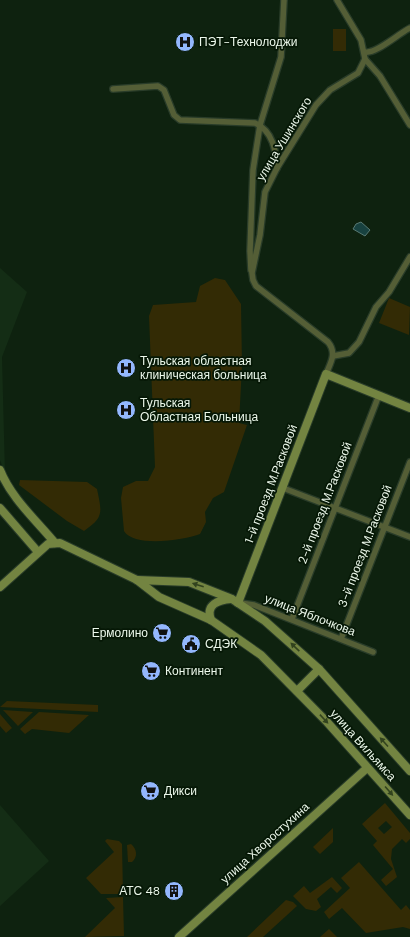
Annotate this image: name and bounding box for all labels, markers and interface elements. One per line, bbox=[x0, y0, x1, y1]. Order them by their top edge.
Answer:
hospital icon: ПЭТ-Технолоджи bbox=[174, 31, 196, 53]
place label: ПЭТ-Технолоджи bbox=[199, 34, 297, 50]
street label: улица Ушинского bbox=[253, 94, 316, 184]
place label: Тульская областная клиническая больница bbox=[140, 353, 267, 383]
hospital icon: Тульская областная клиническая больница bbox=[115, 357, 137, 379]
place label: Тульская Областная Больница bbox=[140, 395, 259, 425]
hospital icon: Тульская Областная Больница bbox=[115, 399, 137, 421]
street label: 1-й проезд М.Расковой bbox=[241, 422, 301, 546]
street label: 2-й проезд М.Расковой bbox=[294, 440, 356, 566]
street label: 3-й проезд М.Расковой bbox=[334, 483, 396, 609]
one-way arrow bbox=[192, 582, 204, 588]
street label: улица Яблочкова bbox=[262, 590, 358, 640]
supermarket icon: Ермолино bbox=[151, 622, 173, 644]
place label: Ермолино bbox=[92, 625, 148, 641]
public building icon: СДЭК bbox=[180, 633, 202, 655]
place label: СДЭК bbox=[205, 636, 237, 652]
one-way arrow bbox=[290, 642, 300, 652]
supermarket icon: Континент bbox=[140, 660, 162, 682]
place label: Континент bbox=[165, 663, 223, 679]
street label: улица Вильямса bbox=[326, 706, 400, 785]
one-way arrow bbox=[319, 714, 329, 724]
one-way arrow bbox=[379, 737, 389, 747]
supermarket icon: Дикси bbox=[139, 780, 161, 802]
place label: Дикси bbox=[164, 783, 197, 799]
one-way arrow bbox=[384, 786, 393, 797]
street label: улица Хворостухина bbox=[217, 799, 313, 887]
building icon: АТС 48 bbox=[163, 880, 185, 902]
place label: АТС 48 bbox=[119, 883, 160, 899]

